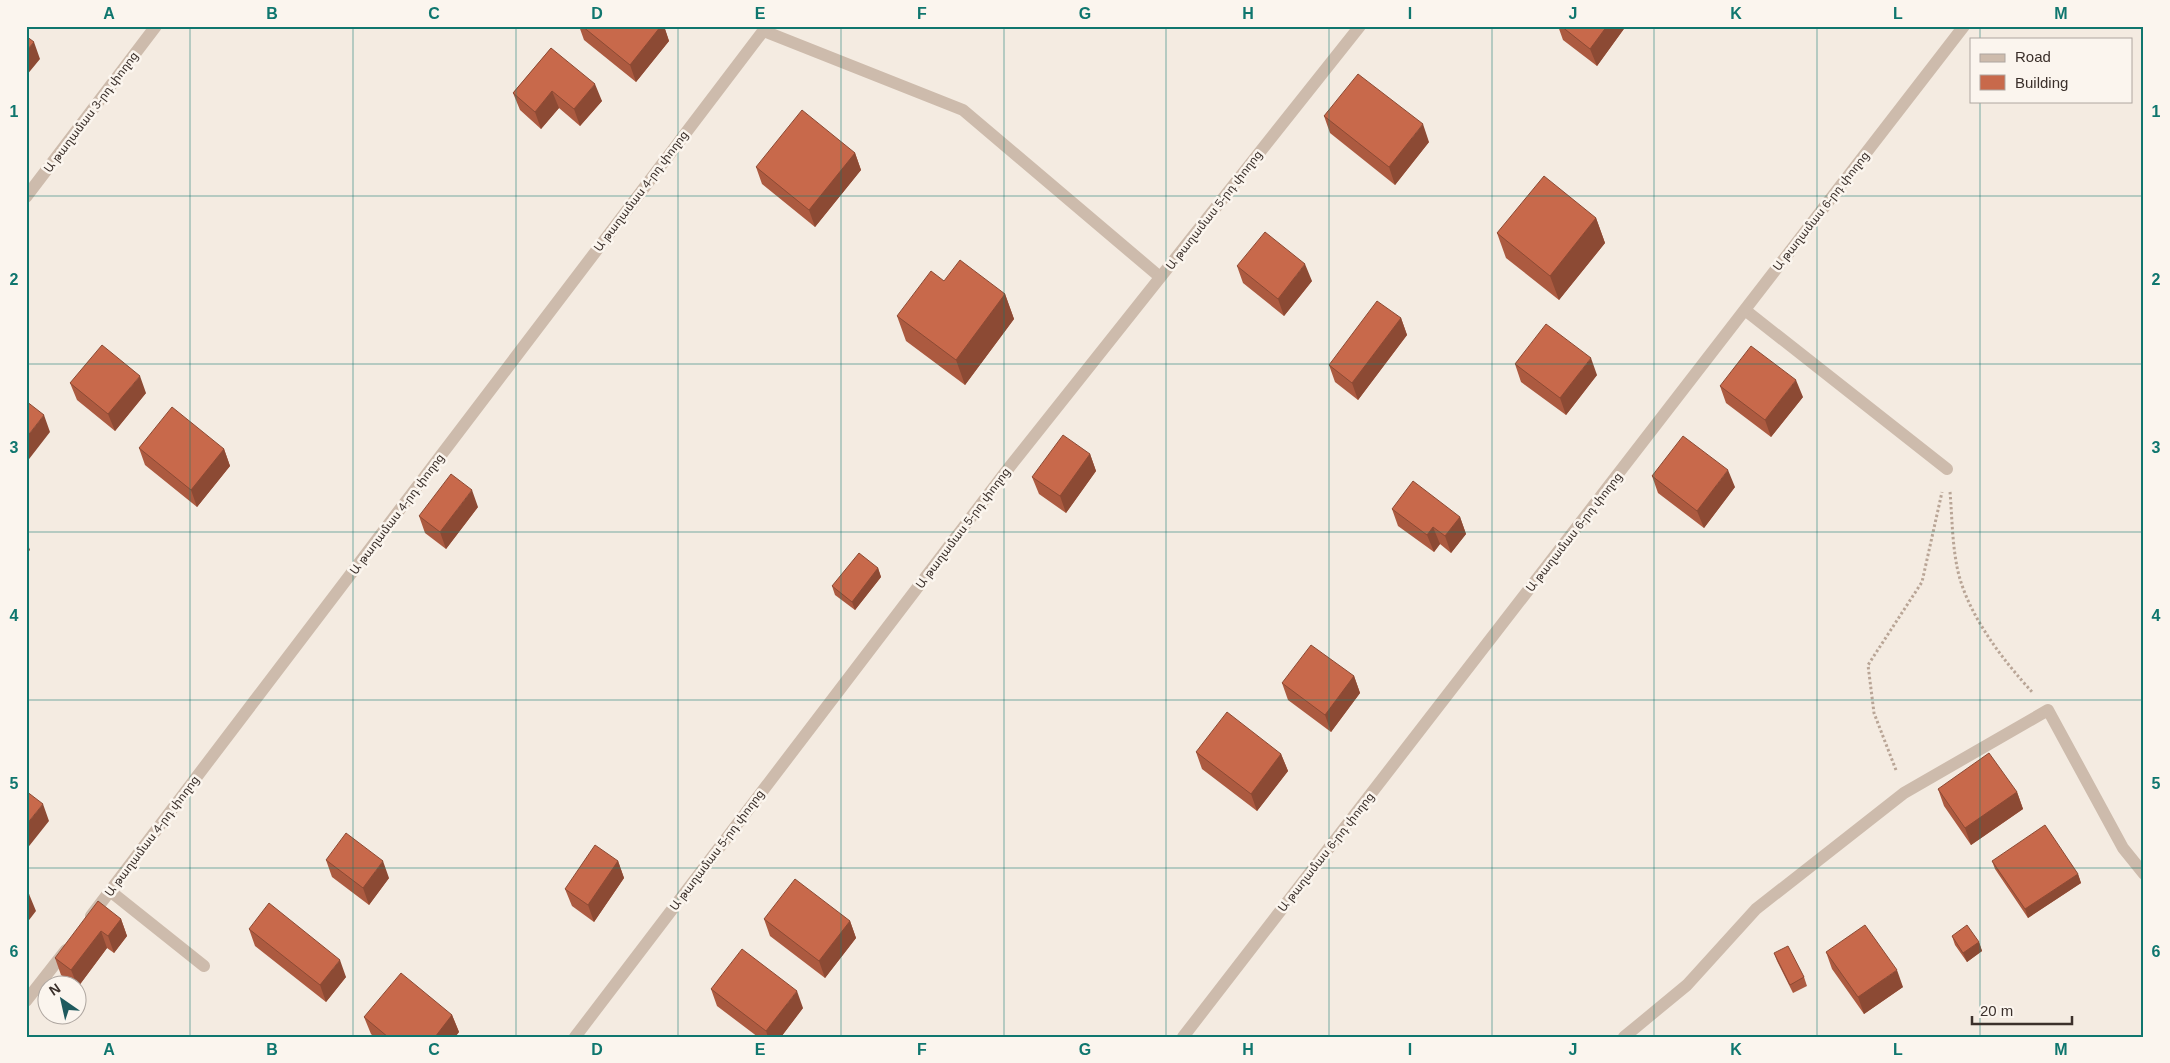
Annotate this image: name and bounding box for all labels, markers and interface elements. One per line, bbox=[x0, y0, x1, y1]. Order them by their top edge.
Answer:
text: A bbox=[103, 5, 115, 22]
text: B bbox=[266, 5, 278, 22]
text: C bbox=[428, 5, 440, 22]
text: D bbox=[591, 5, 603, 22]
text: E bbox=[755, 5, 766, 22]
text: F bbox=[917, 5, 927, 22]
text: G bbox=[1079, 5, 1091, 22]
text: H bbox=[1242, 5, 1254, 22]
text: I bbox=[1408, 5, 1412, 22]
text: J bbox=[1569, 5, 1577, 22]
text: K bbox=[1730, 5, 1742, 22]
text: L bbox=[1893, 5, 1903, 22]
text: M bbox=[2054, 5, 2068, 22]
legend bbox=[1970, 38, 2132, 102]
text: Road bbox=[2015, 48, 2051, 65]
street label: Ա թաղամաս 3-րդ փողոց bbox=[41, 49, 141, 175]
text: Building bbox=[2015, 74, 2068, 91]
text: 1 bbox=[10, 103, 19, 120]
text: 1 bbox=[2152, 103, 2161, 120]
street label: Ա թաղամաս 4-րդ փողոց bbox=[591, 128, 691, 254]
street label: Ա թաղամաս 5-րդ փողոց bbox=[1163, 147, 1265, 273]
street label: Ա թաղամաս 6-րդ փողոց bbox=[1770, 148, 1872, 274]
text: 2 bbox=[10, 271, 19, 288]
text: 2 bbox=[2152, 271, 2161, 288]
text: 3 bbox=[10, 439, 19, 456]
text: 3 bbox=[2152, 439, 2161, 456]
street label: Ա թաղամաս 4-րդ փողոց bbox=[347, 451, 447, 577]
street label: Ա թաղամաս 5-րդ փողոց bbox=[913, 465, 1013, 591]
street label: Ա թաղամաս 6-րդ փողոց bbox=[1523, 469, 1625, 595]
text: 4 bbox=[10, 607, 19, 624]
text: 4 bbox=[2152, 607, 2161, 624]
street label: Ա թաղամաս 4-րդ փողոց bbox=[102, 773, 202, 899]
text: 5 bbox=[10, 775, 19, 792]
text: 5 bbox=[2152, 775, 2161, 792]
street label: Ա թաղամաս 5-րդ փողոց bbox=[667, 787, 767, 913]
street label: Ա թաղամաս 6-րդ փողոց bbox=[1275, 789, 1377, 915]
text: 6 bbox=[10, 943, 19, 960]
text: 6 bbox=[2152, 943, 2161, 960]
north arrow bbox=[38, 976, 88, 1026]
text: N bbox=[46, 980, 63, 999]
scale bar bbox=[1972, 993, 2072, 1025]
text: 20 m bbox=[1980, 1002, 2013, 1019]
text: A bbox=[103, 1041, 115, 1058]
text: B bbox=[266, 1041, 278, 1058]
text: C bbox=[428, 1041, 440, 1058]
text: D bbox=[591, 1041, 603, 1058]
text: E bbox=[755, 1041, 766, 1058]
text: F bbox=[917, 1041, 927, 1058]
text: G bbox=[1079, 1041, 1091, 1058]
text: H bbox=[1242, 1041, 1254, 1058]
text: I bbox=[1408, 1041, 1412, 1058]
text: J bbox=[1569, 1041, 1577, 1058]
text: K bbox=[1730, 1041, 1742, 1058]
text: L bbox=[1893, 1041, 1903, 1058]
text: M bbox=[2054, 1041, 2068, 1058]

